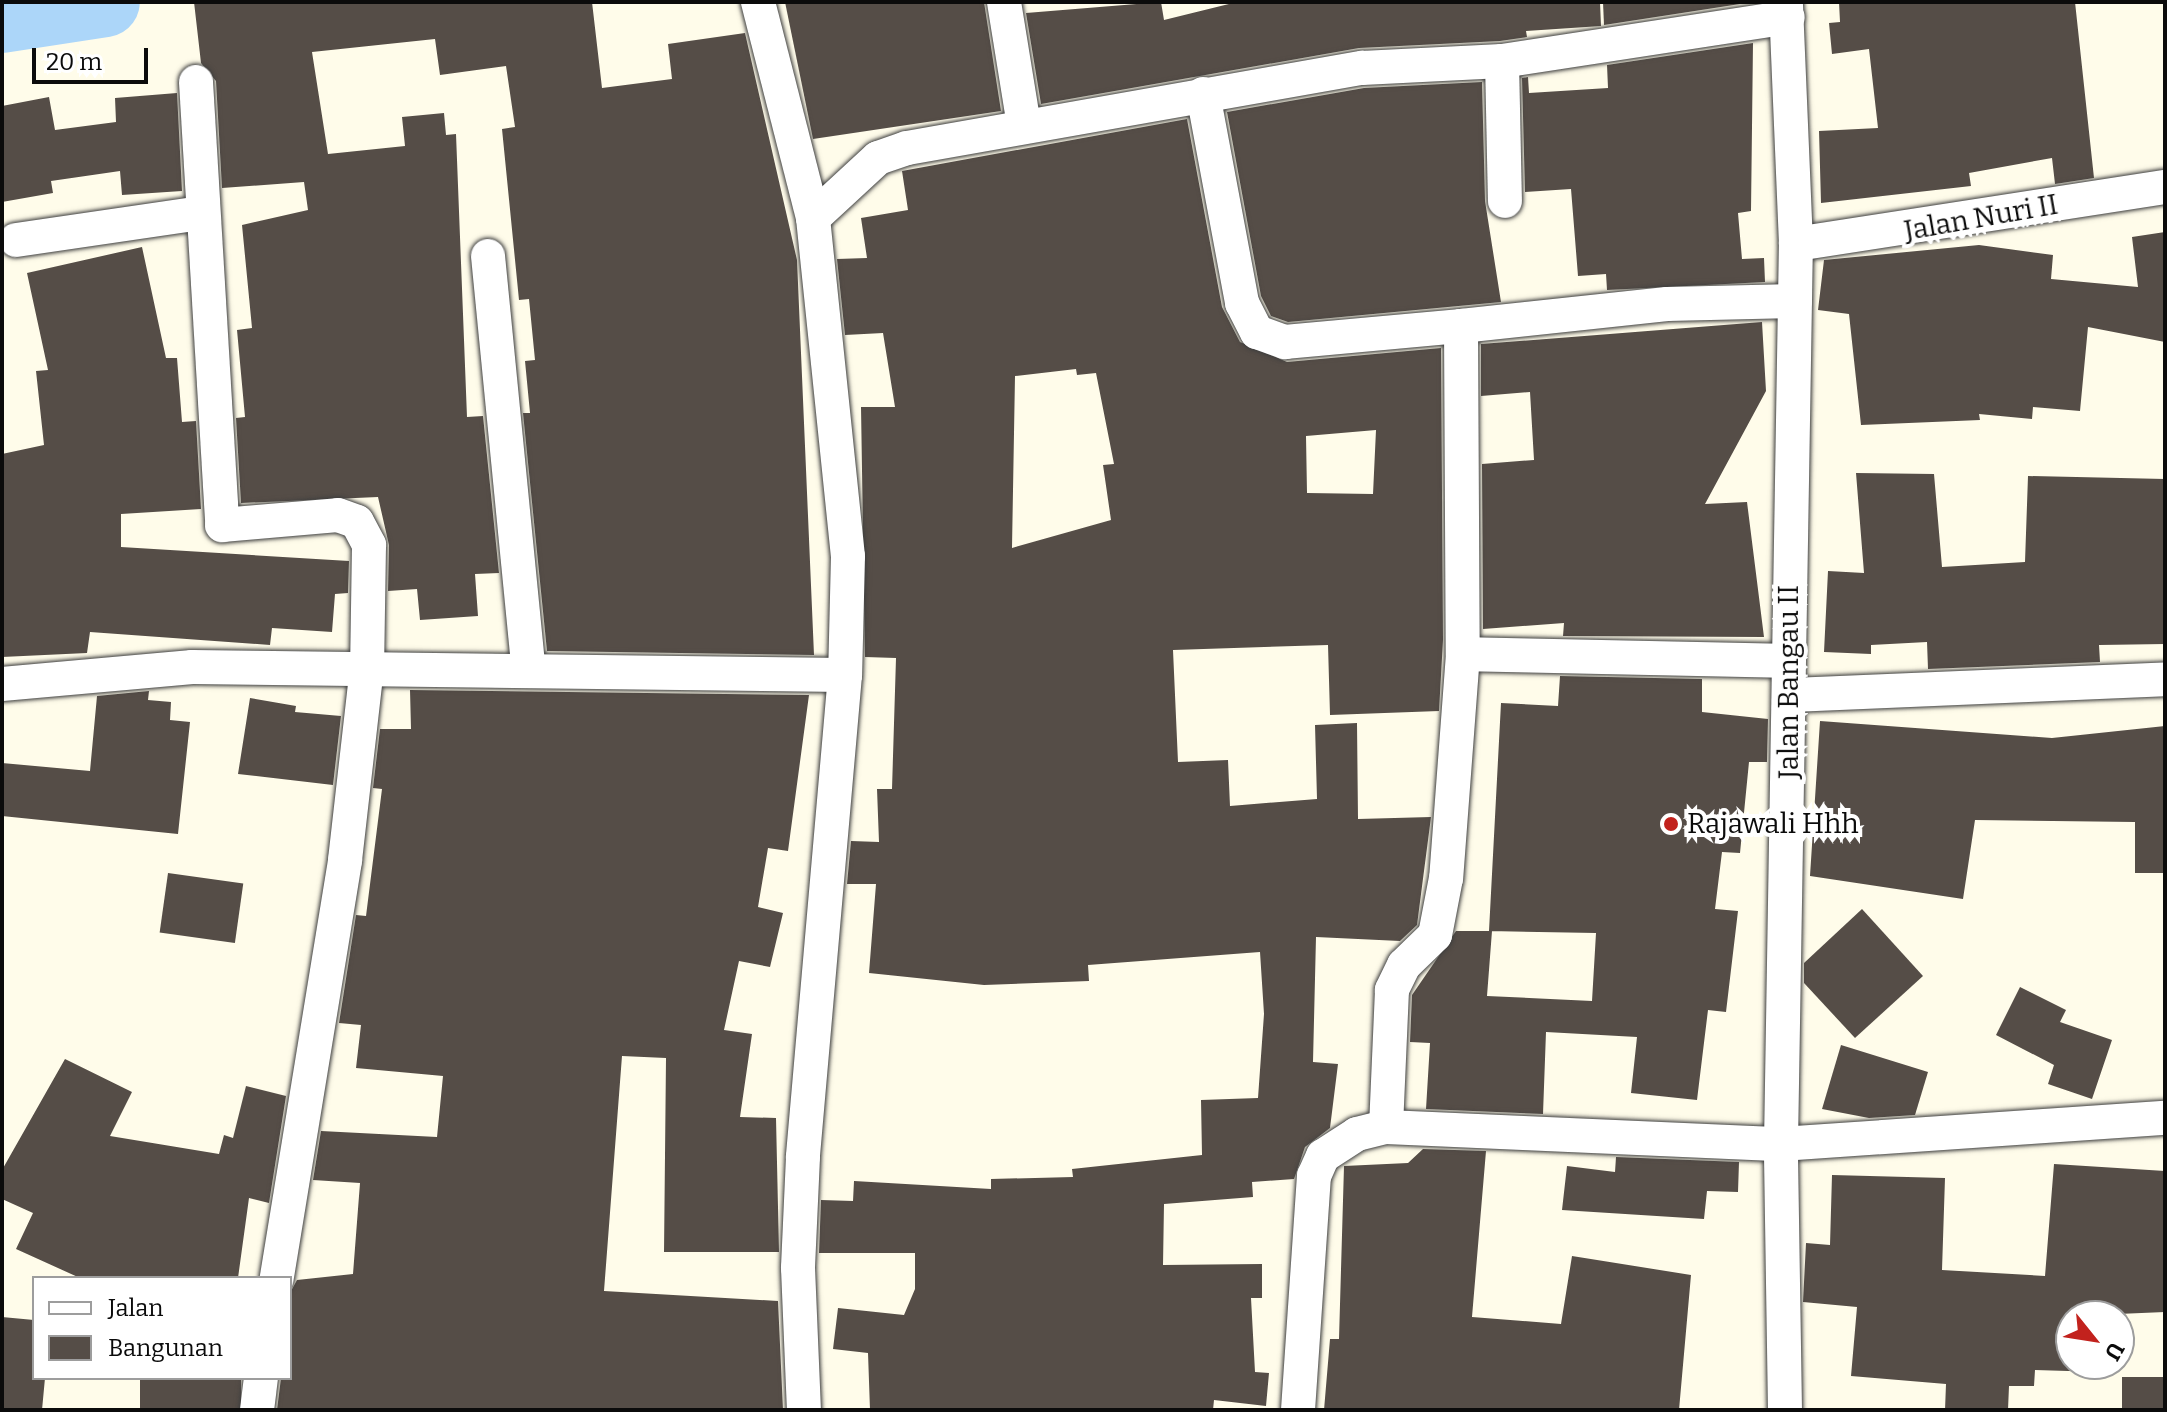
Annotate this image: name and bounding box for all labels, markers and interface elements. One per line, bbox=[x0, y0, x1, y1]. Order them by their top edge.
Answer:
scale bar bbox=[36, 32, 152, 82]
text: 20 m bbox=[46, 48, 102, 76]
street label: Jalan Nuri II bbox=[1902, 188, 2060, 248]
street label: Jalan Bangau II bbox=[1772, 585, 1806, 779]
place label: Rajawali Hhh bbox=[1687, 807, 1859, 841]
marker: Rajawali Hhh bbox=[1662, 815, 1680, 833]
legend bbox=[32, 1276, 292, 1380]
text: Jalan bbox=[108, 1294, 163, 1322]
north arrow bbox=[2055, 1300, 2135, 1380]
text: Bangunan bbox=[108, 1334, 223, 1362]
text: U bbox=[2099, 1337, 2130, 1365]

